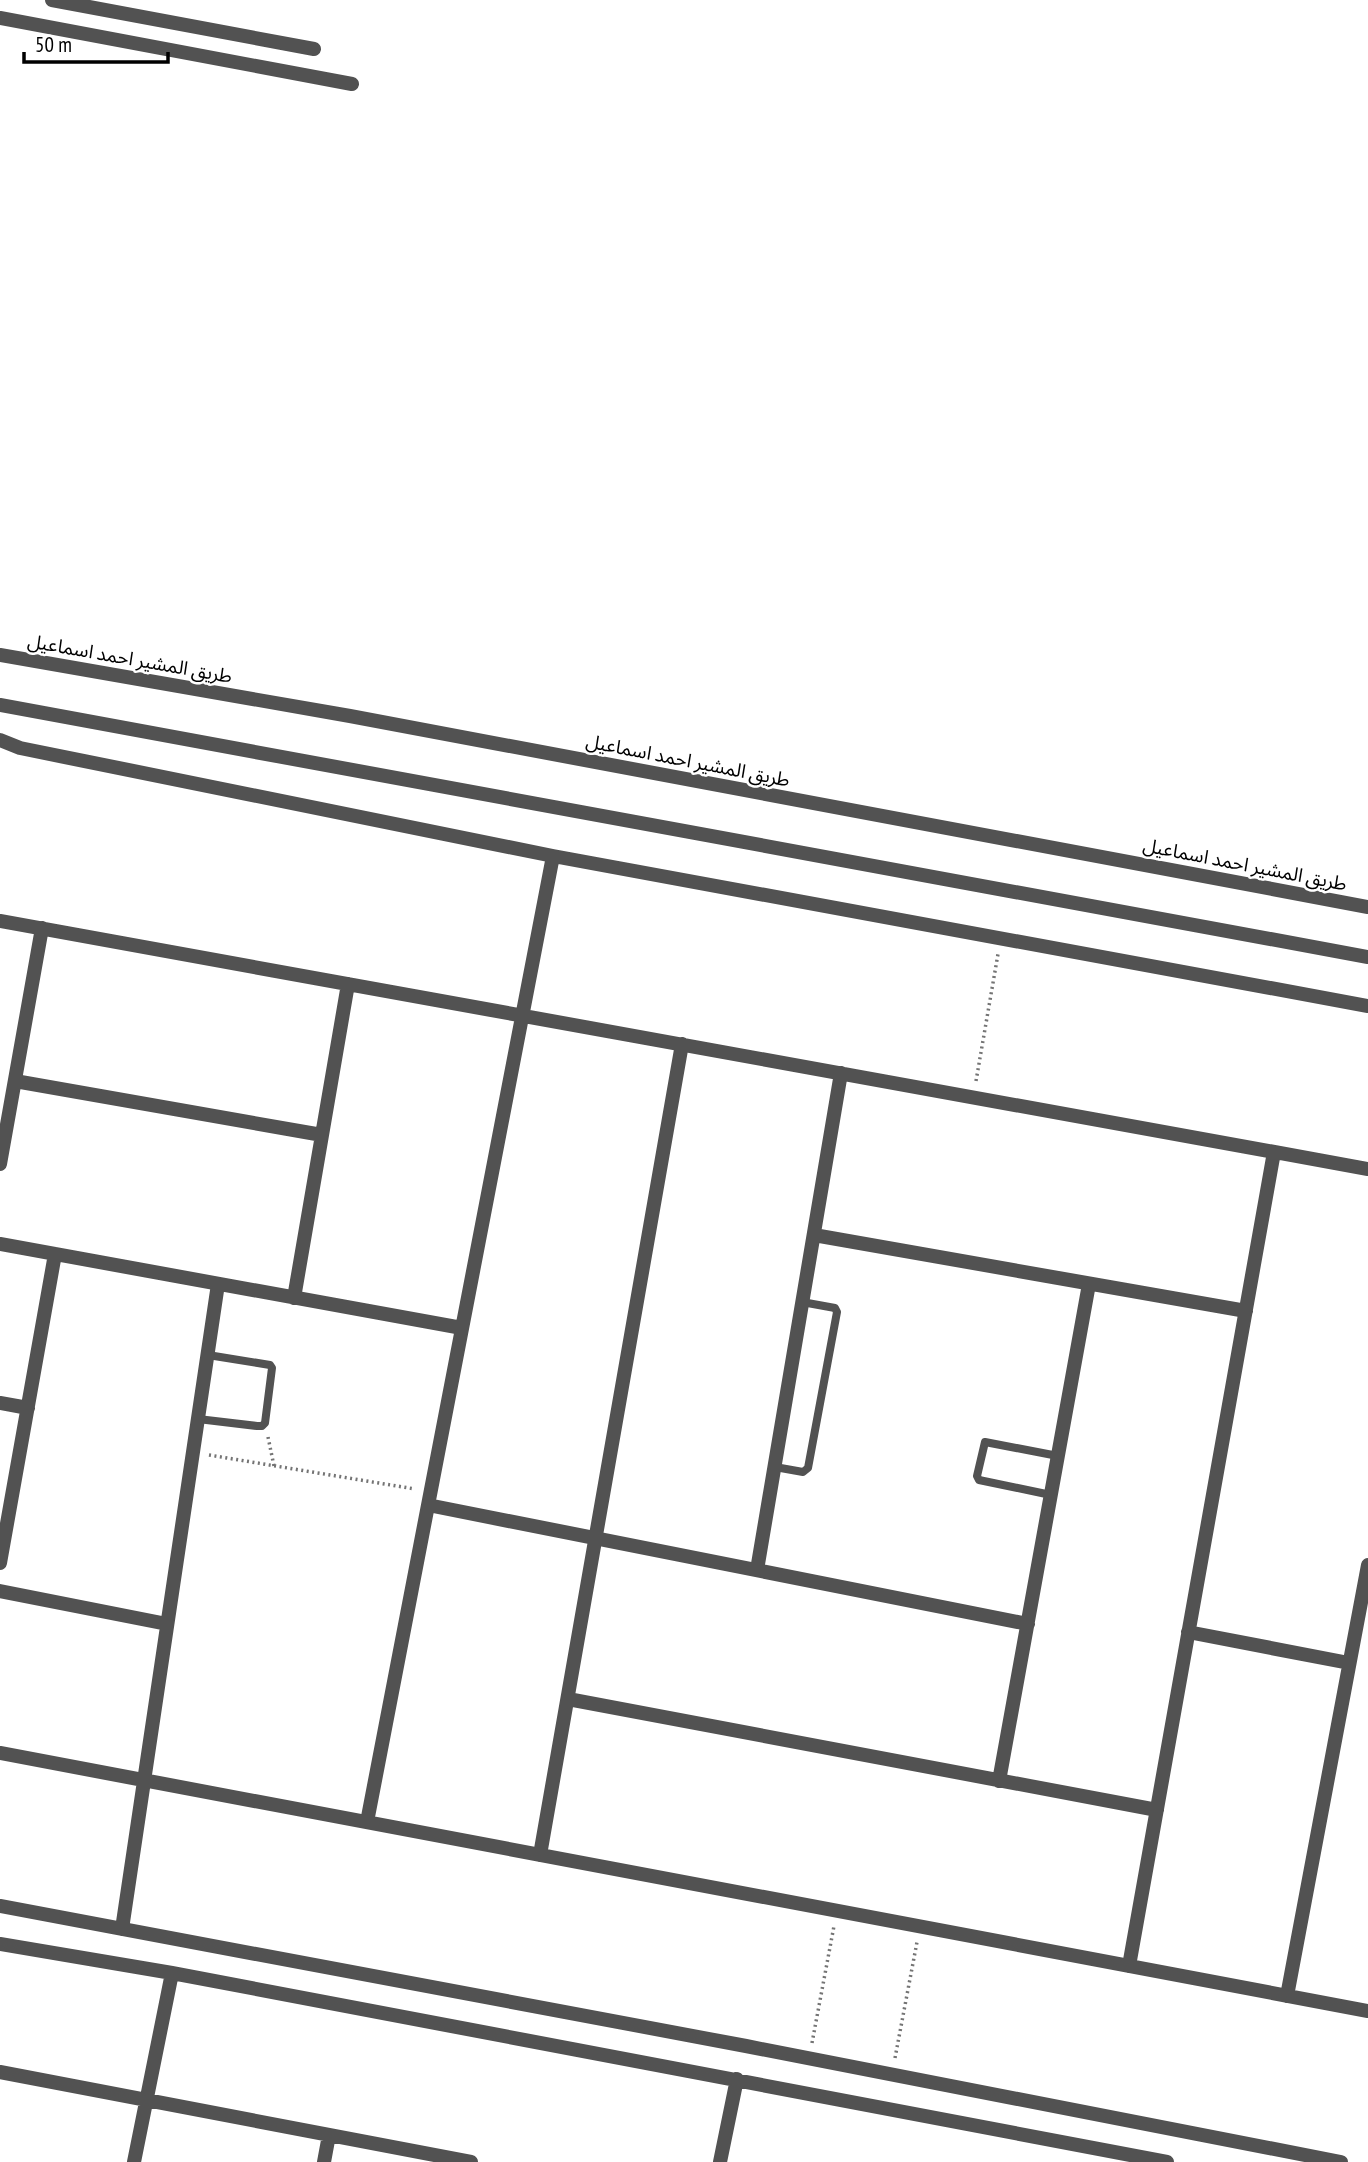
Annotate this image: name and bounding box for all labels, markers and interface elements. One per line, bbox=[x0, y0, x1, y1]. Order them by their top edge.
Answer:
scale bar bbox=[24, 21, 168, 65]
text: 50 m bbox=[35, 31, 72, 58]
street label: طريق المشير احمد اسماعيل bbox=[26, 628, 234, 688]
street label: طريق المشير احمد اسماعيل bbox=[584, 728, 792, 792]
street label: طريق المشير احمد اسماعيل bbox=[1141, 832, 1349, 896]

